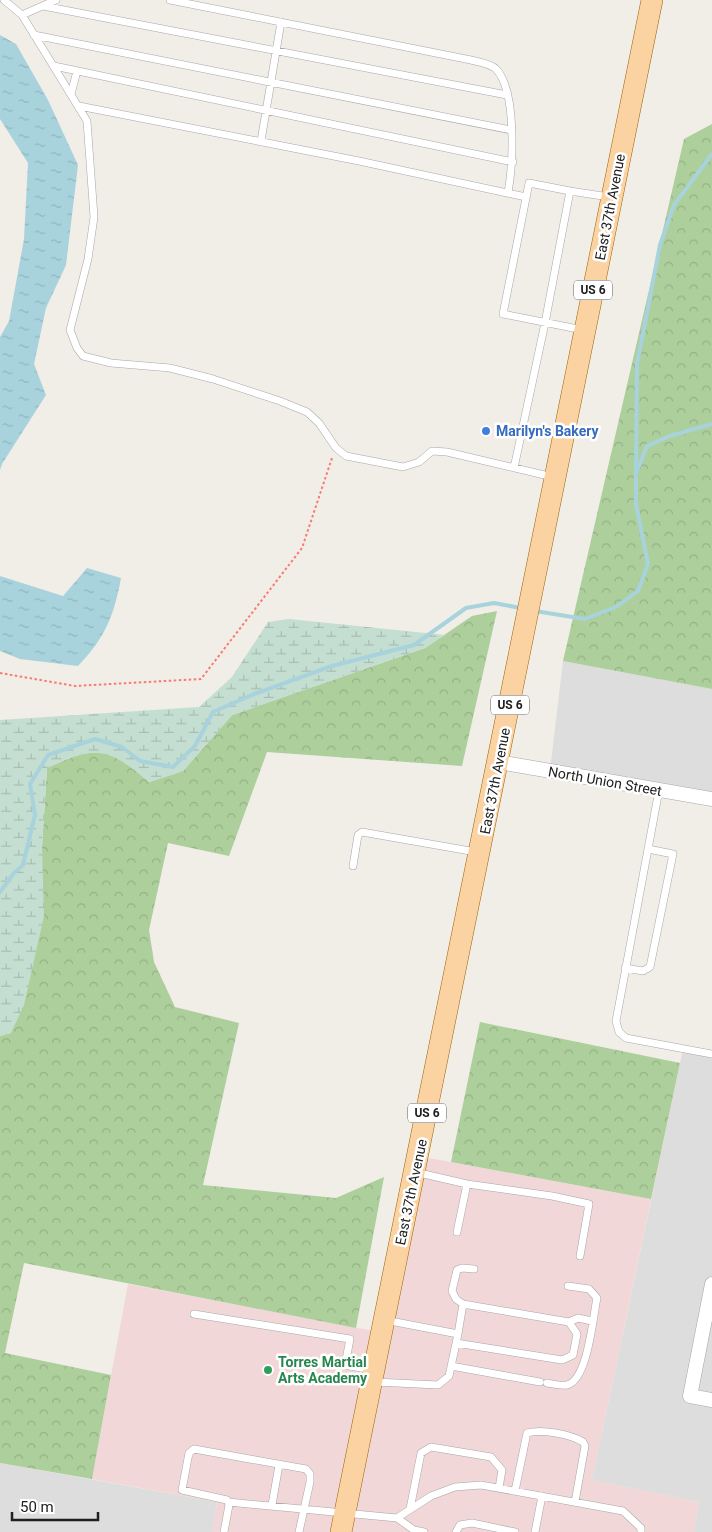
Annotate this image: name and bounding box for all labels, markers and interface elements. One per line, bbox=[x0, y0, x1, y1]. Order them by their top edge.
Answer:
street label: East 37th Avenue bbox=[592, 152, 628, 262]
road number: US 6 bbox=[574, 280, 612, 300]
place label: Marilyn's Bakery bbox=[496, 423, 599, 439]
marker: Marilyn's Bakery bbox=[480, 425, 492, 437]
road number: US 6 bbox=[491, 696, 529, 714]
street label: East 37th Avenue bbox=[477, 726, 513, 836]
street label: North Union Street bbox=[547, 763, 664, 799]
road number: US 6 bbox=[408, 1104, 446, 1122]
street label: East 37th Avenue bbox=[392, 1137, 430, 1247]
place label: Torres Martial Arts Academy bbox=[278, 1354, 368, 1386]
marker: Torres Martial Arts Academy bbox=[262, 1364, 274, 1376]
scale bar bbox=[12, 1490, 99, 1522]
text: 50 m bbox=[20, 1498, 54, 1516]

